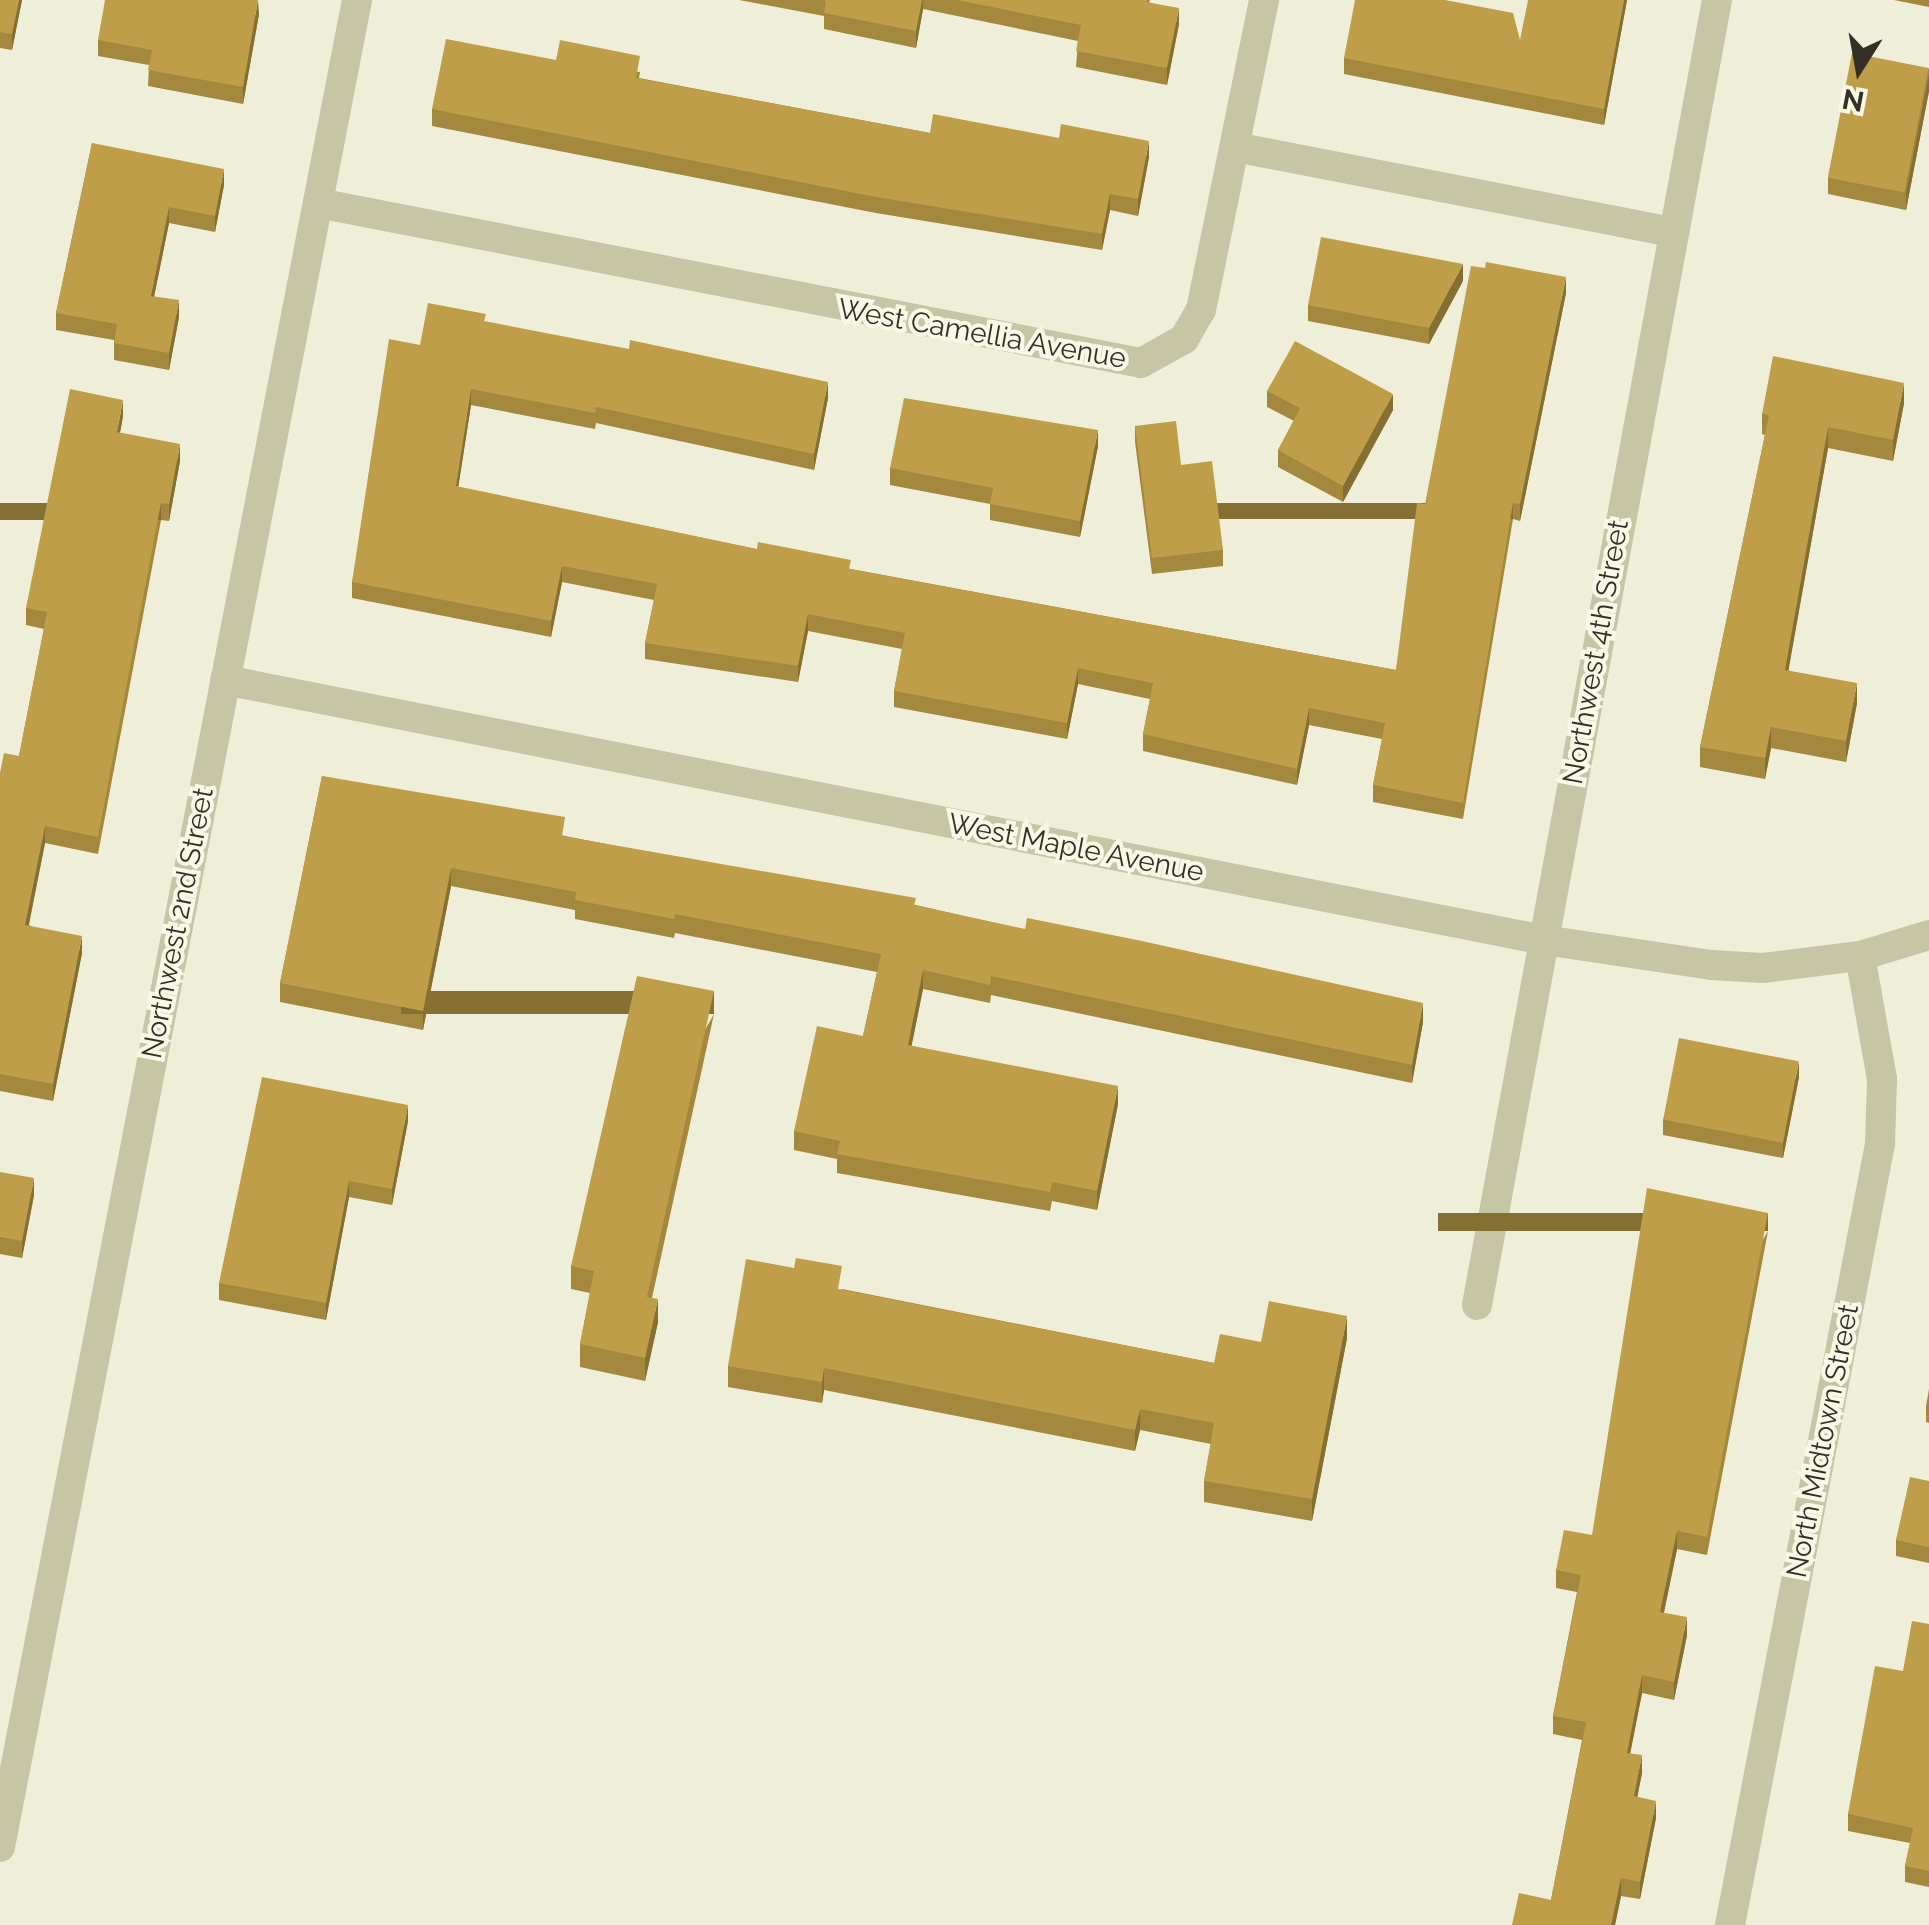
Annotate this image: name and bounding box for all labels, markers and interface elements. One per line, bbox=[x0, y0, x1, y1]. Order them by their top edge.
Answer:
north arrow bbox=[1809, 20, 1909, 120]
text: N bbox=[1840, 82, 1867, 118]
street label: West Camellia Avenue bbox=[835, 292, 1129, 376]
street label: Northwest 4th Street bbox=[1556, 517, 1636, 787]
street label: Northwest 2nd Street bbox=[135, 785, 221, 1061]
street label: West Maple Avenue bbox=[945, 807, 1207, 889]
street label: North Midtown Street bbox=[1780, 1301, 1866, 1581]

